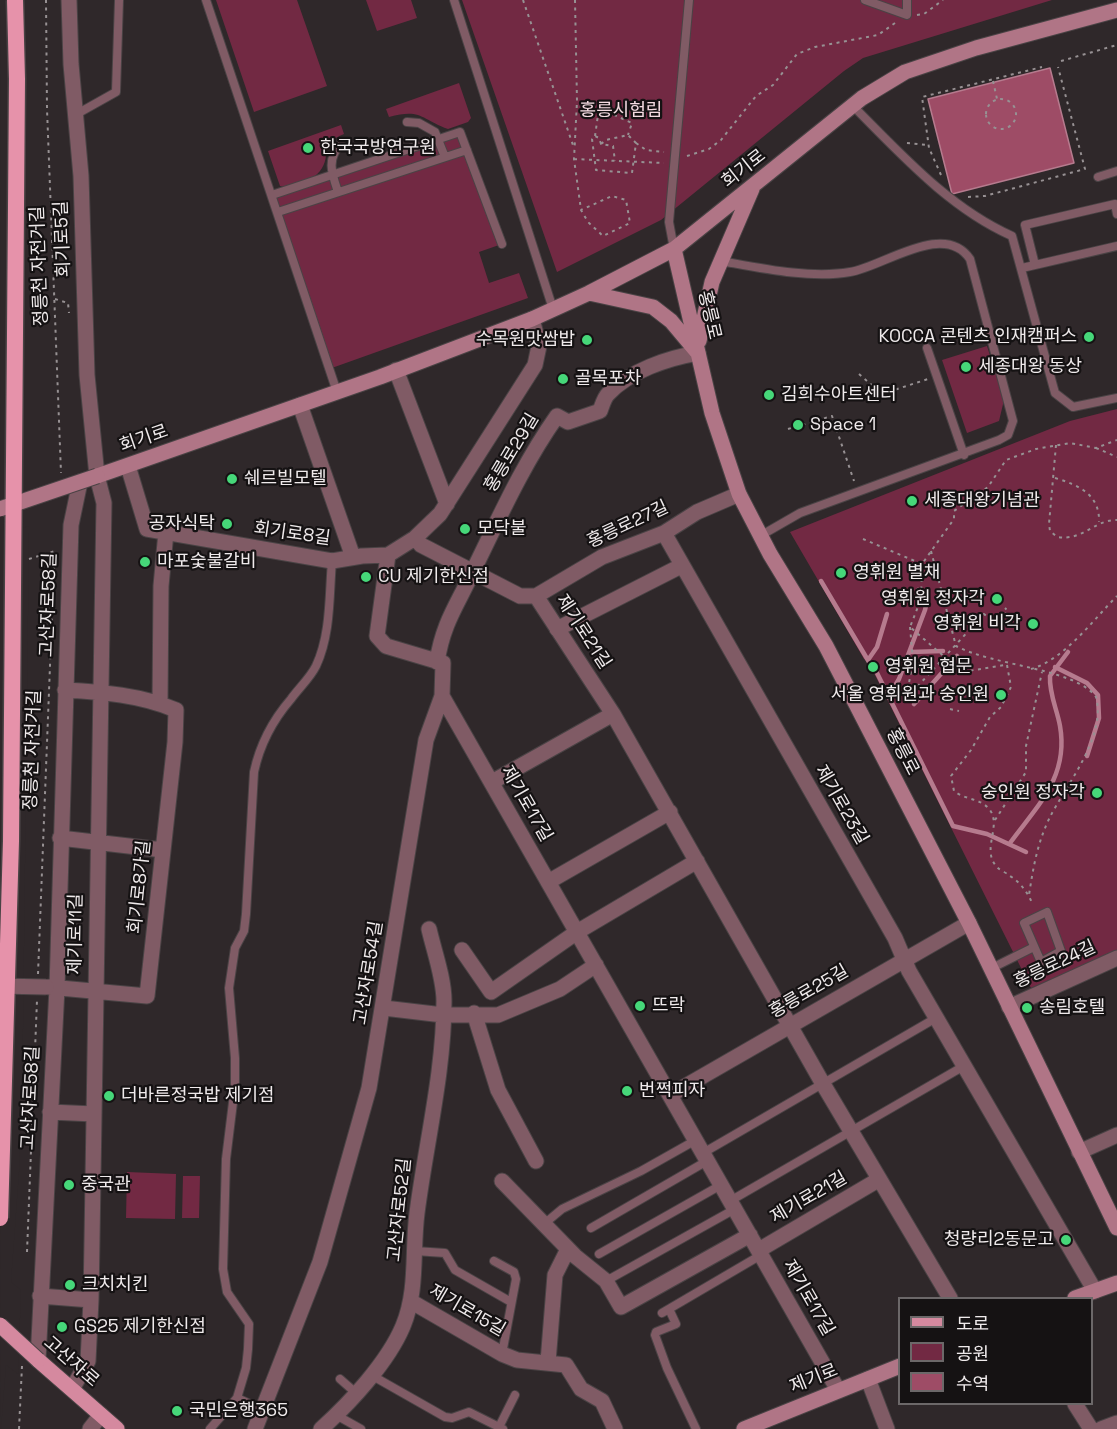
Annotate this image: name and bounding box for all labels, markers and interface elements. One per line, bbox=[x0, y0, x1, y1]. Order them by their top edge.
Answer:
park label: 홍릉시험림 bbox=[580, 100, 662, 122]
place label: 한국국방연구원 bbox=[320, 137, 436, 159]
marker: 한국국방연구원 bbox=[301, 141, 315, 155]
street label: 회기로 bbox=[718, 145, 770, 193]
street label: 회기로5길 bbox=[51, 200, 75, 278]
street label: 정릉천 자전거길 bbox=[27, 205, 53, 327]
street label: 홍릉로 bbox=[693, 288, 725, 342]
place label: KOCCA 콘텐츠 인재캠퍼스 bbox=[878, 326, 1077, 348]
place label: 수목원맛쌈밥 bbox=[476, 329, 575, 351]
marker: KOCCA 콘텐츠 인재캠퍼스 bbox=[1082, 330, 1096, 344]
marker: 수목원맛쌈밥 bbox=[580, 333, 594, 347]
place label: 세종대왕 동상 bbox=[978, 356, 1082, 378]
marker: 세종대왕 동상 bbox=[959, 360, 973, 374]
place label: 골목포차 bbox=[575, 368, 641, 390]
marker: 골목포차 bbox=[556, 372, 570, 386]
place label: 김희수아트센터 bbox=[781, 384, 897, 406]
marker: 김희수아트센터 bbox=[762, 388, 776, 402]
street label: 홍릉로29길 bbox=[480, 410, 544, 496]
place label: Space 1 bbox=[810, 414, 876, 436]
marker: Space 1 bbox=[791, 418, 805, 432]
street label: 회기로 bbox=[117, 421, 171, 457]
place label: 쉐르빌모텔 bbox=[244, 468, 327, 490]
marker: 쉐르빌모텔 bbox=[225, 472, 239, 486]
place label: 세종대왕기념관 bbox=[924, 490, 1040, 512]
marker: 세종대왕기념관 bbox=[905, 494, 919, 508]
street label: 홍릉로27길 bbox=[584, 497, 672, 553]
place label: 공자식탁 bbox=[149, 513, 215, 535]
marker: 공자식탁 bbox=[220, 517, 234, 531]
street label: 회기로8길 bbox=[252, 518, 332, 550]
place label: 모닥불 bbox=[477, 518, 527, 540]
marker: 모닥불 bbox=[458, 522, 472, 536]
place label: 마포숯불갈비 bbox=[157, 551, 256, 573]
street label: 고산자로58길 bbox=[36, 552, 62, 658]
marker: 마포숯불갈비 bbox=[138, 555, 152, 569]
place label: 영휘원 별채 bbox=[853, 562, 940, 584]
place label: CU 제기한신점 bbox=[378, 566, 489, 588]
marker: 영휘원 별채 bbox=[834, 566, 848, 580]
marker: CU 제기한신점 bbox=[359, 570, 373, 584]
place label: 영휘원 정자각 bbox=[881, 588, 985, 610]
street label: 제기로21길 bbox=[551, 591, 615, 673]
marker: 영휘원 정자각 bbox=[990, 592, 1004, 606]
place label: 영휘원 비각 bbox=[934, 613, 1021, 635]
marker: 영휘원 비각 bbox=[1026, 617, 1040, 631]
place label: 영휘원 협문 bbox=[885, 656, 972, 678]
marker: 영휘원 협문 bbox=[866, 660, 880, 674]
place label: 서울 영휘원과 숭인원 bbox=[831, 684, 989, 706]
marker: 서울 영휘원과 숭인원 bbox=[994, 688, 1008, 702]
street label: 정릉천 자전거길 bbox=[20, 689, 46, 811]
street label: 홍릉로 bbox=[881, 725, 923, 779]
street label: 제기로17길 bbox=[496, 762, 556, 846]
street label: 제기로23길 bbox=[810, 762, 872, 848]
place label: 숭인원 정자각 bbox=[981, 782, 1085, 804]
marker: 숭인원 정자각 bbox=[1090, 786, 1104, 800]
street label: 회기로8가길 bbox=[124, 839, 156, 935]
street label: 제기로11길 bbox=[64, 893, 88, 975]
street label: 고산자로54길 bbox=[350, 920, 388, 1026]
street label: 홍릉로24길 bbox=[1011, 937, 1099, 993]
street label: 홍릉로25길 bbox=[766, 961, 852, 1023]
place label: 뜨락 bbox=[652, 995, 685, 1017]
place label: 송림호텔 bbox=[1039, 997, 1105, 1019]
marker: 뜨락 bbox=[633, 999, 647, 1013]
marker: 송림호텔 bbox=[1020, 1001, 1034, 1015]
street label: 고산자로58길 bbox=[17, 1045, 45, 1151]
place label: 번쩍피자 bbox=[639, 1080, 705, 1102]
marker: 번쩍피자 bbox=[620, 1084, 634, 1098]
place label: 더바른정국밥 제기점 bbox=[121, 1085, 275, 1107]
marker: 더바른정국밥 제기점 bbox=[102, 1089, 116, 1103]
street label: 고산자로52길 bbox=[384, 1157, 416, 1263]
street label: 제기로21길 bbox=[767, 1167, 851, 1229]
place label: 중국관 bbox=[81, 1174, 131, 1196]
marker: 중국관 bbox=[62, 1178, 76, 1192]
place label: 청량리2동문고 bbox=[944, 1229, 1054, 1251]
marker: 청량리2동문고 bbox=[1059, 1233, 1073, 1247]
street label: 제기로17길 bbox=[778, 1256, 838, 1340]
place label: 크치치킨 bbox=[82, 1274, 148, 1296]
marker: 크치치킨 bbox=[63, 1278, 77, 1292]
street label: 제기로15길 bbox=[425, 1281, 509, 1341]
legend bbox=[898, 1297, 1093, 1405]
text: 도로 bbox=[956, 1312, 989, 1335]
place label: GS25 제기한신점 bbox=[74, 1316, 206, 1338]
marker: GS25 제기한신점 bbox=[55, 1320, 69, 1334]
street label: 고산자로 bbox=[39, 1332, 103, 1392]
text: 공원 bbox=[956, 1342, 989, 1365]
street label: 제기로 bbox=[787, 1360, 841, 1398]
text: 수역 bbox=[956, 1372, 989, 1395]
place label: 국민은행365 bbox=[189, 1400, 288, 1422]
marker: 국민은행365 bbox=[170, 1404, 184, 1418]

